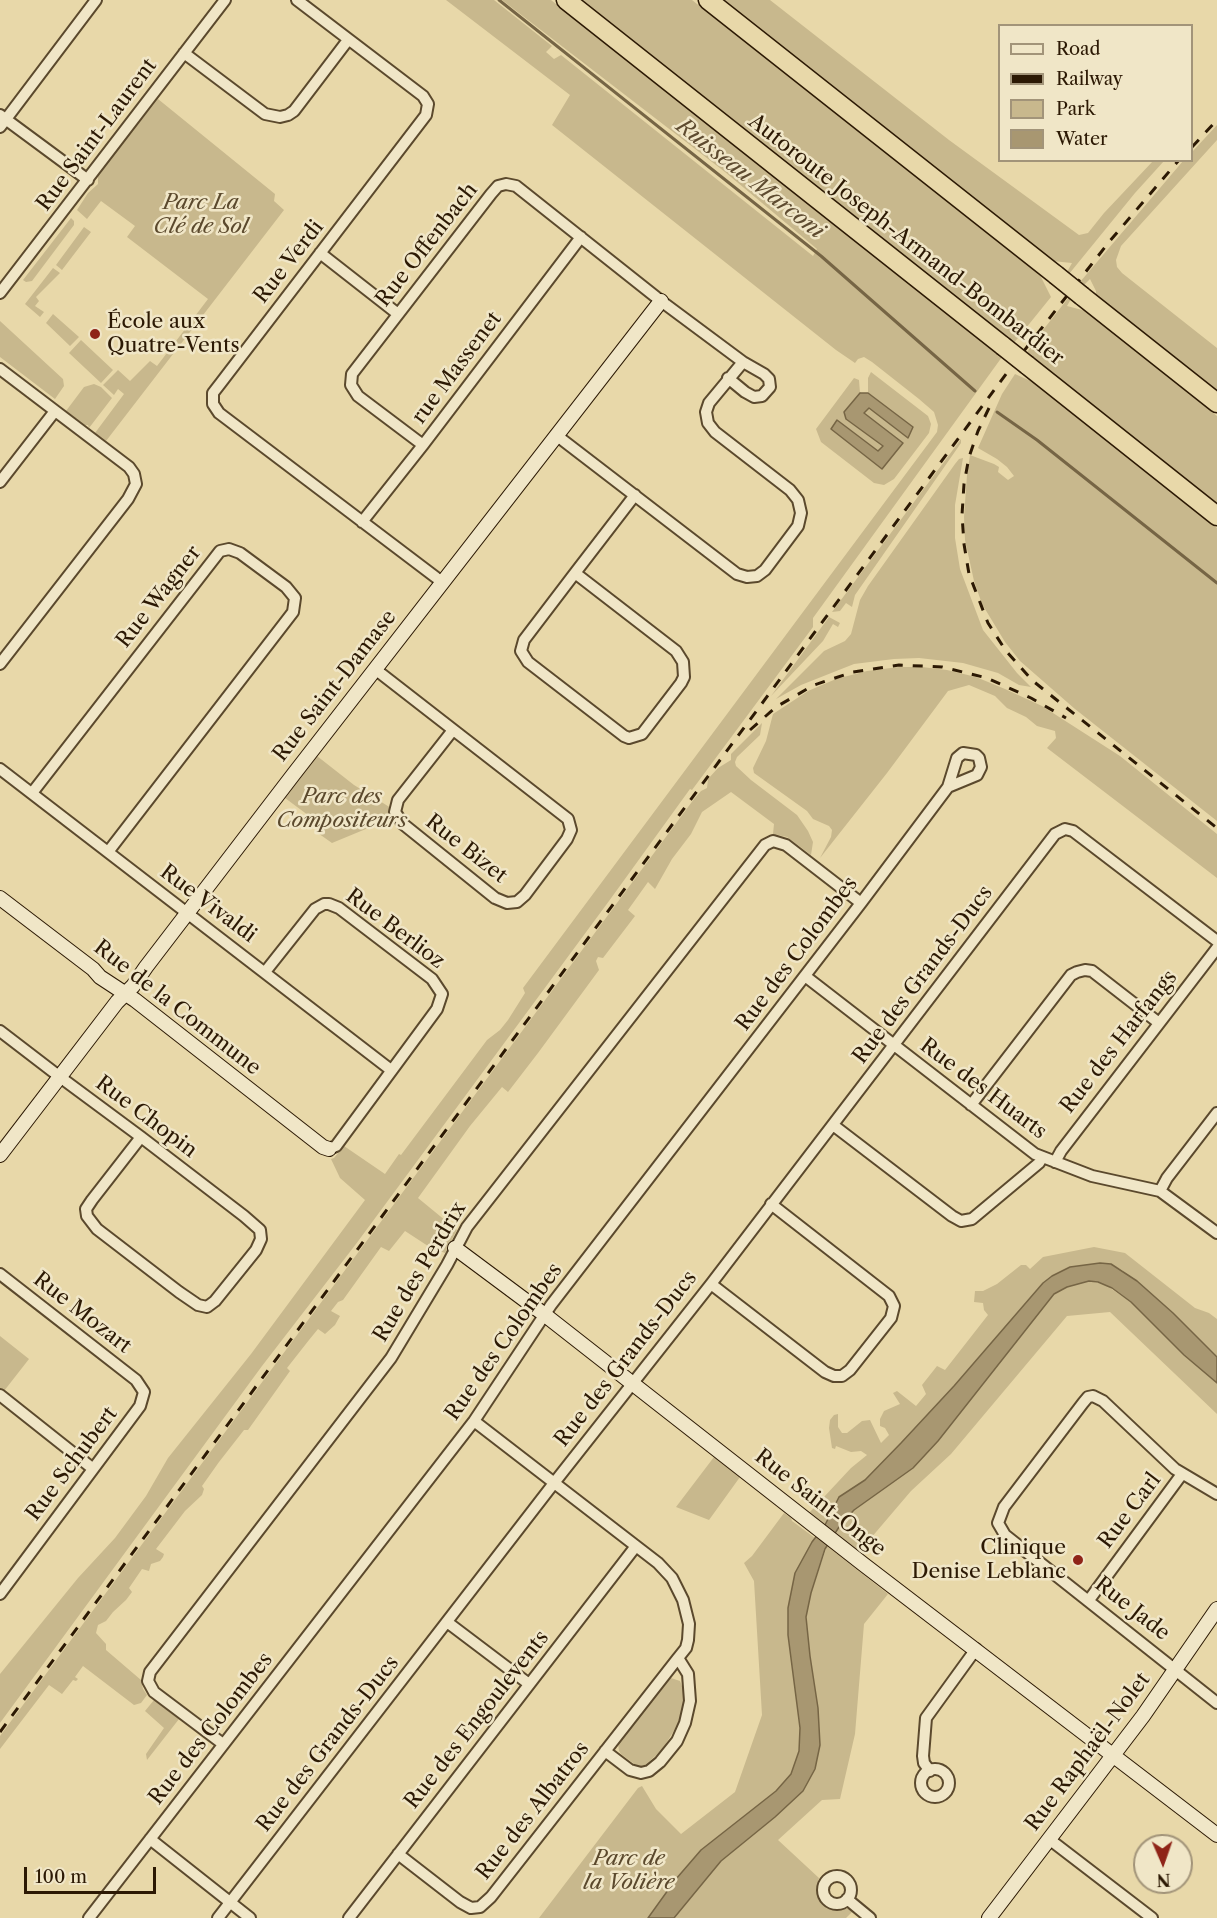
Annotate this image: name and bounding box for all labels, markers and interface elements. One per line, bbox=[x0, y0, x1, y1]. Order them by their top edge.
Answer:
legend bbox=[998, 24, 1193, 162]
text: Road bbox=[1056, 38, 1101, 60]
street label: Rue Saint-Laurent bbox=[31, 54, 163, 216]
text: Railway bbox=[1056, 68, 1123, 90]
text: Park bbox=[1056, 98, 1095, 120]
street label: Autoroute Joseph-Armand-Bombardier bbox=[743, 109, 1069, 371]
water label: Ruisseau Marconi bbox=[671, 113, 829, 245]
text: Water bbox=[1056, 128, 1108, 150]
street label: Rue Offenbach bbox=[371, 178, 483, 312]
park label: Parc La Clé de Sol bbox=[153, 190, 249, 240]
street label: Rue Verdi bbox=[249, 215, 329, 309]
street label: rue Massenet bbox=[407, 307, 507, 429]
place label: École aux Quatre-Vents bbox=[107, 309, 240, 359]
marker: École aux Quatre-Vents bbox=[88, 327, 102, 341]
street label: Rue Wagner bbox=[111, 541, 207, 653]
street label: Rue Saint-Damase bbox=[268, 605, 402, 767]
park label: Parc des Compositeurs bbox=[277, 784, 407, 834]
street label: Rue Bizet bbox=[420, 809, 512, 889]
street label: Rue Vivaldi bbox=[155, 860, 261, 948]
street label: Rue des Colombes bbox=[731, 872, 863, 1036]
street label: Rue des Grands-Ducs bbox=[848, 881, 998, 1069]
street label: Rue Berlioz bbox=[341, 884, 449, 974]
street label: Rue de la Commune bbox=[89, 935, 265, 1081]
street label: Rue des Harfangs bbox=[1055, 965, 1183, 1119]
street label: Rue des Huarts bbox=[915, 1033, 1051, 1145]
street label: Rue Chopin bbox=[90, 1071, 202, 1163]
street label: Rue des Perdrix bbox=[368, 1197, 472, 1347]
street label: Rue des Colombes bbox=[440, 1258, 568, 1426]
street label: Rue des Grands-Ducs bbox=[549, 1266, 703, 1452]
street label: Rue Mozart bbox=[28, 1267, 136, 1359]
street label: Rue Schubert bbox=[21, 1402, 123, 1526]
street label: Rue Saint-Onge bbox=[750, 1444, 890, 1562]
street label: Rue Carl bbox=[1093, 1468, 1167, 1554]
place label: Clinique Denise Leblanc bbox=[912, 1535, 1066, 1585]
marker: Clinique Denise Leblanc bbox=[1071, 1553, 1085, 1567]
street label: Rue Jade bbox=[1089, 1572, 1175, 1646]
street label: Rue des Engoulevents bbox=[400, 1626, 554, 1814]
street label: Rue des Colombes bbox=[144, 1648, 278, 1810]
street label: Rue des Grands-Ducs bbox=[251, 1651, 405, 1837]
street label: Rue Raphaël-Nolet bbox=[1020, 1668, 1156, 1836]
street label: Rue des Albatros bbox=[471, 1737, 595, 1885]
north arrow bbox=[1133, 1834, 1193, 1894]
park label: Parc de la Volière bbox=[583, 1846, 675, 1896]
scale bar bbox=[27, 1855, 159, 1893]
text: 100 m bbox=[35, 1866, 87, 1888]
text: N bbox=[1156, 1870, 1171, 1890]

